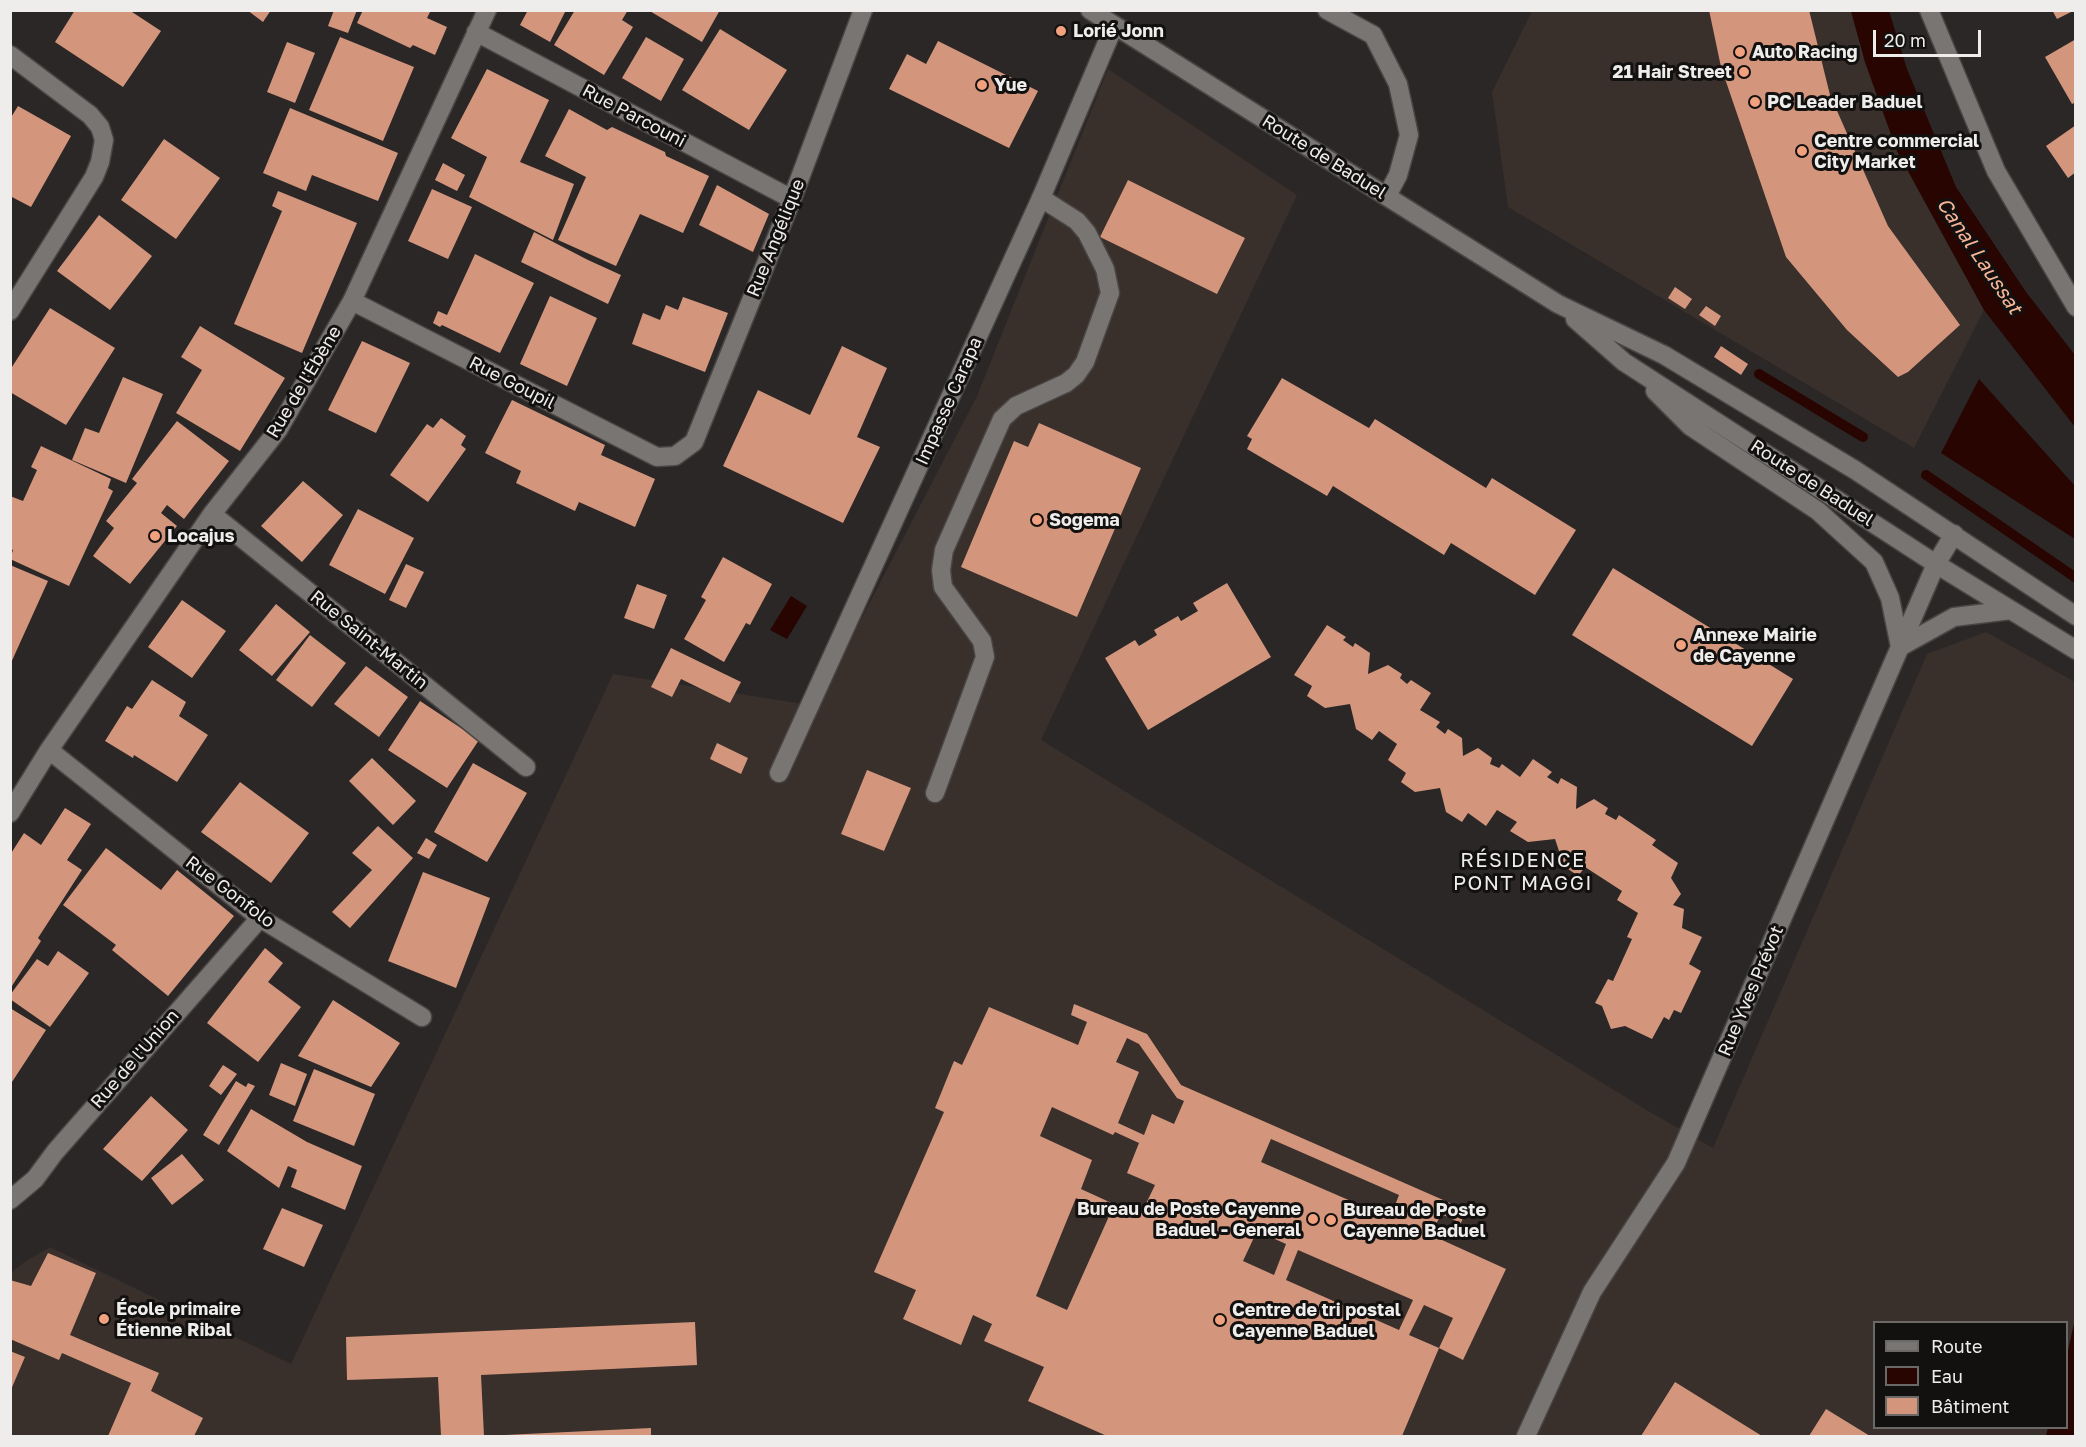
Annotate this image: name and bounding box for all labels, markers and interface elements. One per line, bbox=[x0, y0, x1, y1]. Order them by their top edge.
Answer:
scale bar bbox=[1876, 18, 1984, 56]
place label: Lorié Jonn bbox=[1073, 20, 1164, 42]
marker: Lorié Jonn bbox=[1054, 24, 1068, 38]
text: 20 m bbox=[1884, 29, 1926, 51]
place label: Auto Racing bbox=[1752, 41, 1858, 63]
marker: Auto Racing bbox=[1733, 45, 1747, 59]
place label: 21 Hair Street bbox=[1612, 61, 1732, 83]
marker: 21 Hair Street bbox=[1737, 65, 1751, 79]
place label: Yue bbox=[994, 74, 1027, 96]
marker: Yue bbox=[975, 78, 989, 92]
street label: Rue Parcouni bbox=[579, 80, 689, 152]
place label: PC Leader Baduel bbox=[1767, 91, 1922, 113]
marker: PC Leader Baduel bbox=[1748, 95, 1762, 109]
street label: Route de Baduel bbox=[1258, 110, 1390, 204]
place label: Centre commercial City Market bbox=[1814, 130, 1979, 172]
marker: Centre commercial City Market bbox=[1795, 144, 1809, 158]
street label: Rue Angélique bbox=[743, 176, 809, 300]
water label: Canal Laussat bbox=[1931, 193, 2027, 319]
street label: Rue de l'Ébène bbox=[262, 322, 346, 442]
street label: Impasse Carapa bbox=[911, 334, 987, 468]
street label: Rue Goupil bbox=[465, 352, 559, 414]
street label: Route de Baduel bbox=[1746, 435, 1878, 531]
place label: Sogema bbox=[1049, 509, 1120, 531]
marker: Sogema bbox=[1030, 513, 1044, 527]
place label: Locajus bbox=[167, 525, 235, 547]
marker: Locajus bbox=[148, 529, 162, 543]
street label: Rue Saint-Martin bbox=[306, 586, 432, 694]
place label: Annexe Mairie de Cayenne bbox=[1693, 624, 1817, 666]
marker: Annexe Mairie de Cayenne bbox=[1674, 638, 1688, 652]
district label: RÉSIDENCE PONT MAGGI bbox=[1453, 849, 1593, 896]
street label: Rue Gonfolo bbox=[181, 852, 279, 932]
street label: Rue Yves Prévot bbox=[1714, 922, 1788, 1060]
street label: Rue de l'Union bbox=[86, 1005, 184, 1113]
place label: Bureau de Poste Cayenne Baduel - General bbox=[1077, 1198, 1301, 1240]
place label: Bureau de Poste Cayenne Baduel bbox=[1343, 1199, 1486, 1242]
marker: Bureau de Poste Cayenne Baduel - General bbox=[1306, 1212, 1320, 1226]
marker: Bureau de Poste Cayenne Baduel bbox=[1324, 1213, 1338, 1227]
place label: École primaire Étienne Ribal bbox=[116, 1298, 241, 1340]
place label: Centre de tri postal Cayenne Baduel bbox=[1232, 1299, 1401, 1342]
marker: École primaire Étienne Ribal bbox=[97, 1312, 111, 1326]
marker: Centre de tri postal Cayenne Baduel bbox=[1213, 1313, 1227, 1327]
legend bbox=[1873, 1321, 2068, 1429]
text: Route bbox=[1931, 1335, 1982, 1357]
text: Eau bbox=[1931, 1365, 1963, 1387]
text: Bâtiment bbox=[1931, 1395, 2010, 1417]

